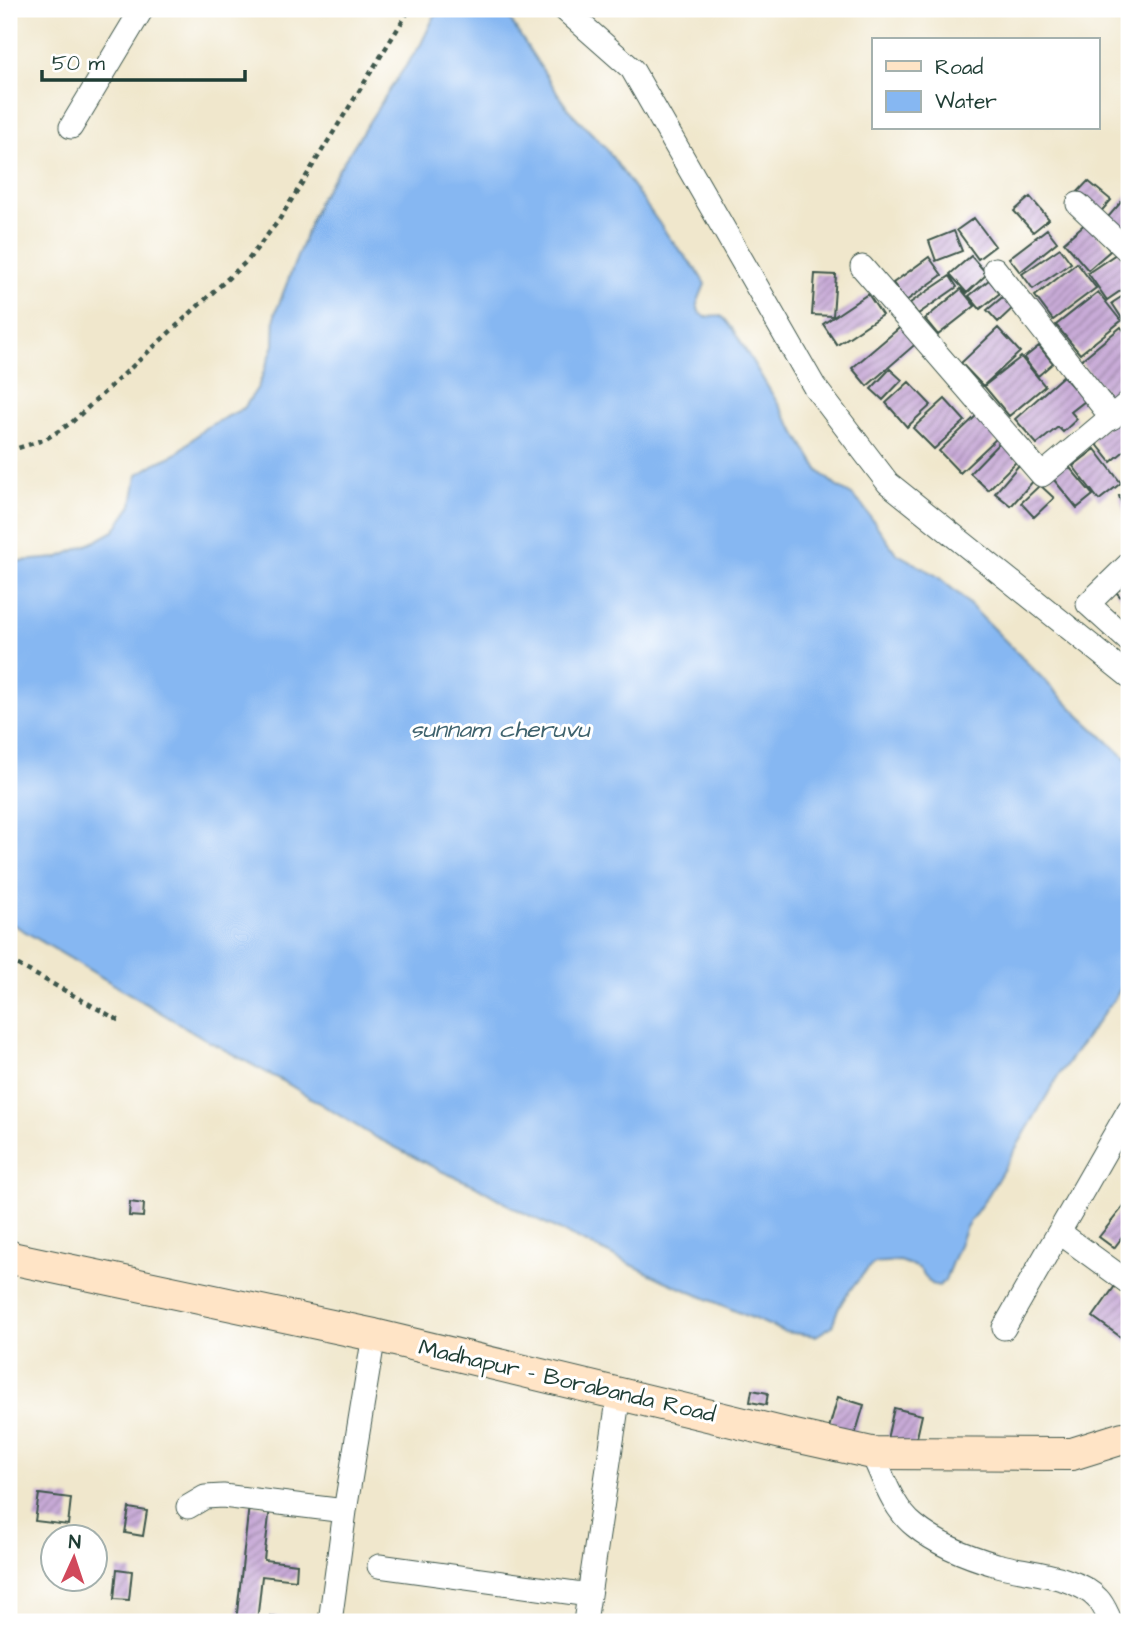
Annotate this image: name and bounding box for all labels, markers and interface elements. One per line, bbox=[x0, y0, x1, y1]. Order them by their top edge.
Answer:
scale bar bbox=[42, 38, 245, 82]
legend bbox=[872, 38, 1100, 130]
text: 50 m bbox=[52, 49, 106, 78]
text: Road bbox=[935, 53, 983, 82]
text: Water bbox=[935, 87, 997, 116]
water label: sunnam cheruvu bbox=[411, 713, 591, 747]
street label: Madhapur - Borabanda Road bbox=[415, 1331, 719, 1431]
north arrow bbox=[38, 1522, 108, 1592]
text: N bbox=[68, 1529, 82, 1556]

